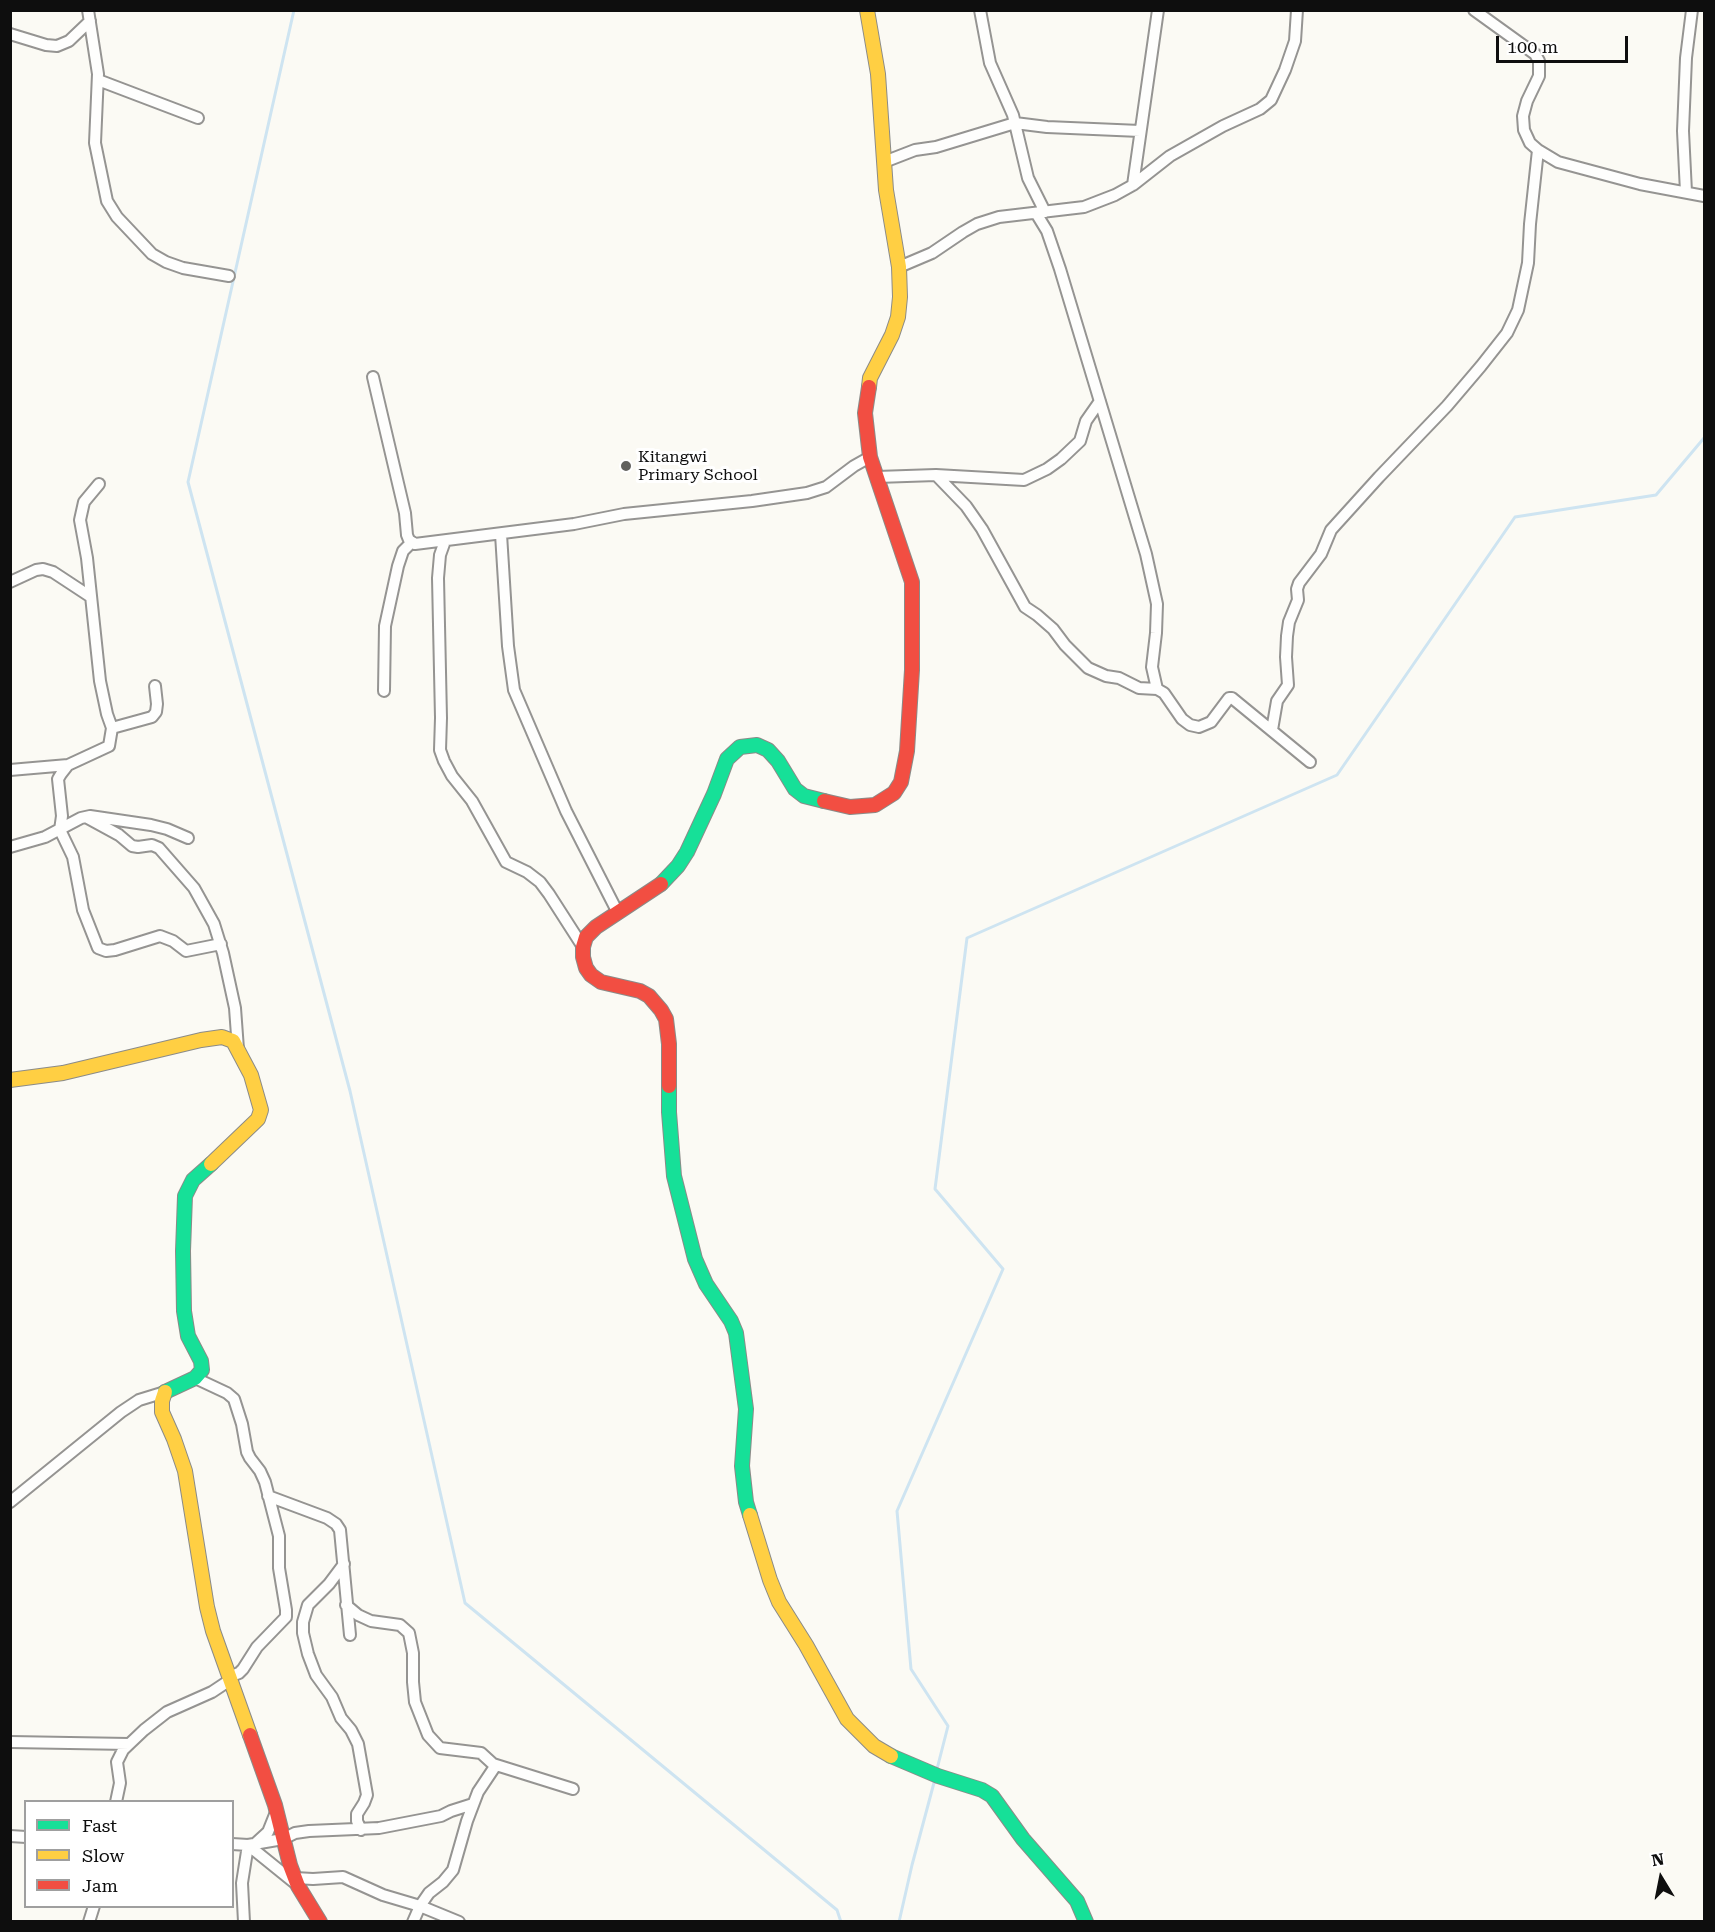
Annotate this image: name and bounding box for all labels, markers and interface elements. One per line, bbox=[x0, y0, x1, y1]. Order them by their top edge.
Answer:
scale bar bbox=[1499, 24, 1631, 62]
text: 100 m bbox=[1507, 36, 1558, 57]
place label: Kitangwi Primary School bbox=[638, 447, 758, 485]
marker: Kitangwi Primary School bbox=[619, 459, 633, 473]
legend bbox=[24, 1800, 234, 1908]
text: Fast bbox=[82, 1815, 117, 1836]
text: Slow bbox=[82, 1845, 124, 1866]
north arrow bbox=[1631, 1848, 1691, 1908]
text: N bbox=[1650, 1849, 1665, 1870]
text: Jam bbox=[82, 1875, 118, 1896]

